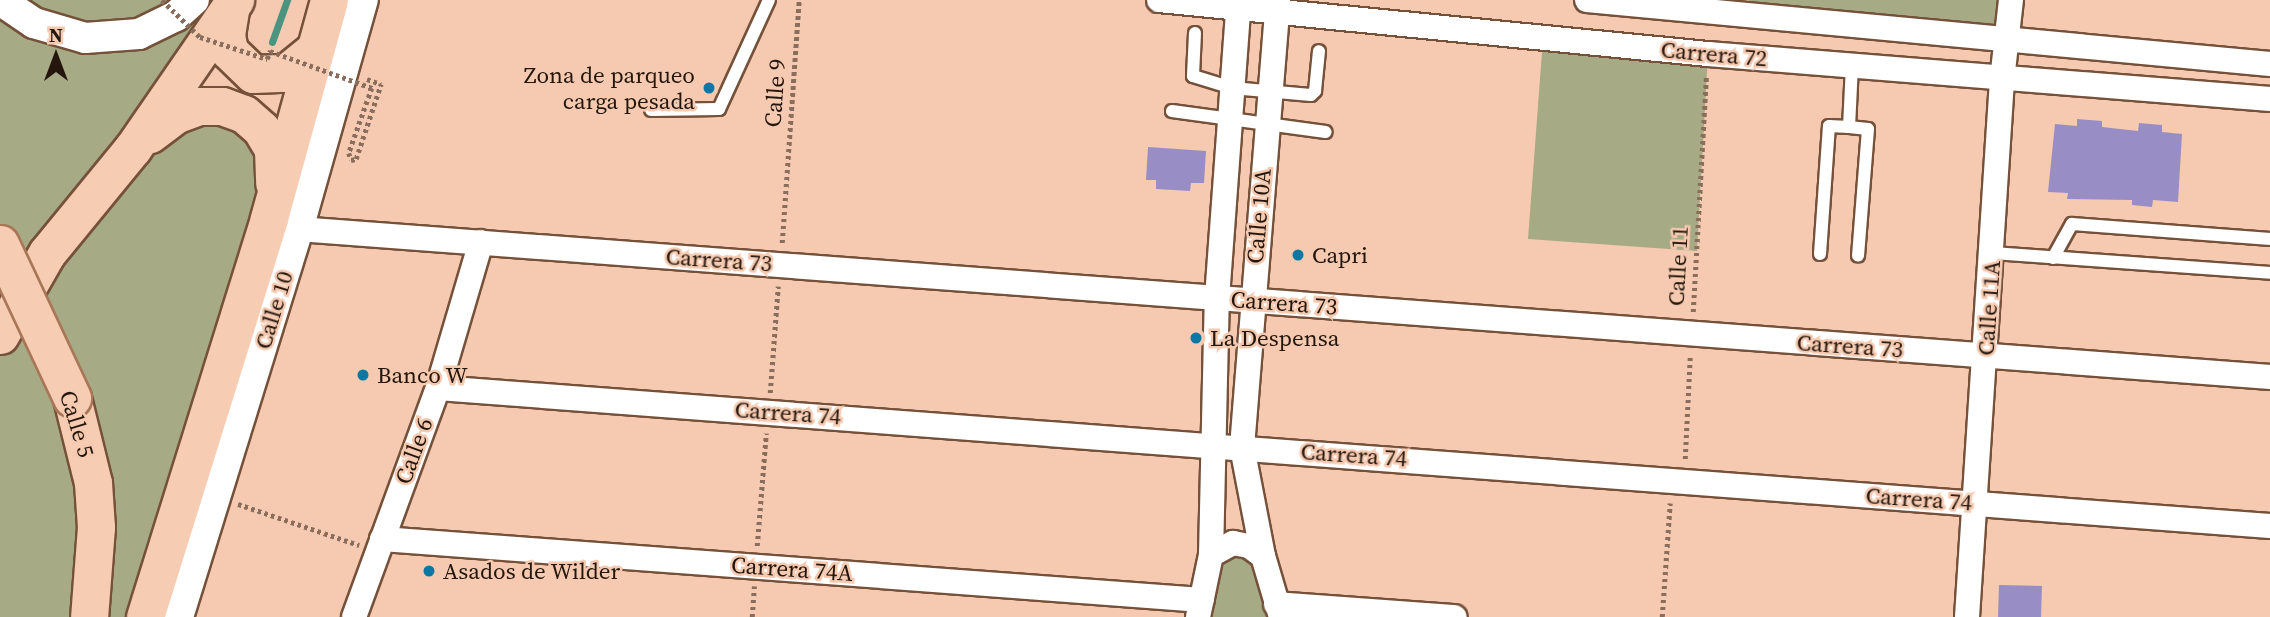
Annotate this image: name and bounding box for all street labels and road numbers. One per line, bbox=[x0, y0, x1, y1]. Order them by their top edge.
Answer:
street label: Carrera 72 bbox=[1660, 36, 1768, 72]
street label: Calle 9 bbox=[759, 58, 791, 128]
street label: Calle 10A bbox=[1241, 167, 1277, 265]
street label: Calle 11 bbox=[1662, 225, 1694, 307]
street label: Carrera 73 bbox=[665, 243, 773, 277]
street label: Calle 11A bbox=[1972, 260, 2006, 356]
street label: Calle 10 bbox=[249, 268, 299, 352]
street label: Carrera 73 bbox=[1230, 286, 1338, 320]
street label: Carrera 73 bbox=[1796, 329, 1904, 363]
street label: Calle 5 bbox=[54, 387, 100, 461]
street label: Carrera 74 bbox=[734, 396, 842, 430]
street label: Calle 6 bbox=[389, 414, 439, 488]
street label: Carrera 74 bbox=[1300, 438, 1408, 472]
street label: Carrera 74 bbox=[1865, 482, 1973, 516]
street label: Carrera 74A bbox=[730, 551, 854, 587]

